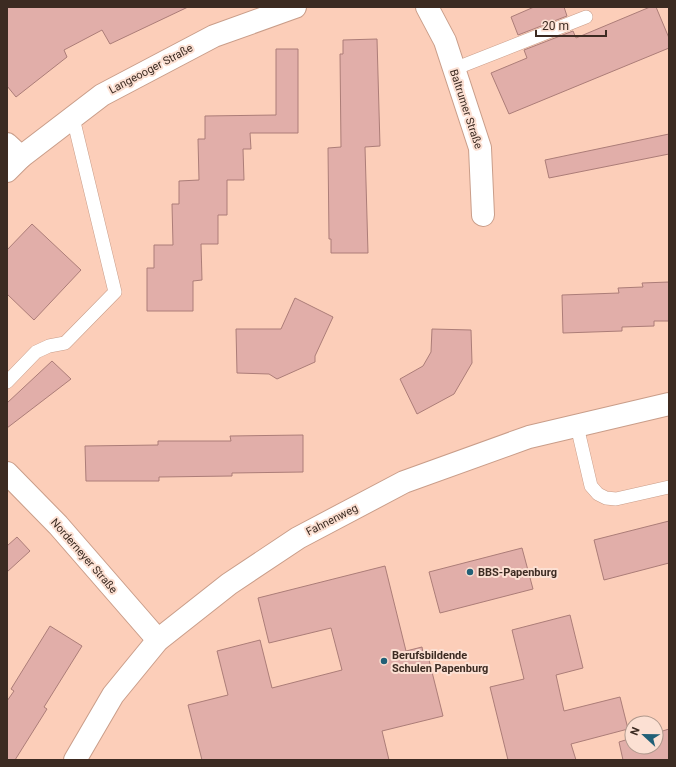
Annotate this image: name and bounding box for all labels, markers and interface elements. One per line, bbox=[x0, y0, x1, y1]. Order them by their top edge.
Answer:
scale bar bbox=[536, 12, 606, 38]
text: 20 m bbox=[542, 19, 569, 33]
street label: Langeooger Straße bbox=[107, 41, 195, 97]
street label: Baltrumer Straße bbox=[447, 68, 485, 151]
street label: Fahnenweg bbox=[304, 501, 360, 539]
street label: Norderneyer Straße bbox=[48, 516, 120, 596]
place label: BBS-Papenburg bbox=[478, 566, 557, 579]
marker: BBS-Papenburg bbox=[465, 567, 475, 577]
place label: Berufsbildende Schulen Papenburg bbox=[392, 649, 488, 675]
marker: Berufsbildende Schulen Papenburg bbox=[379, 656, 389, 666]
north arrow bbox=[624, 715, 664, 755]
text: N bbox=[628, 725, 643, 737]

